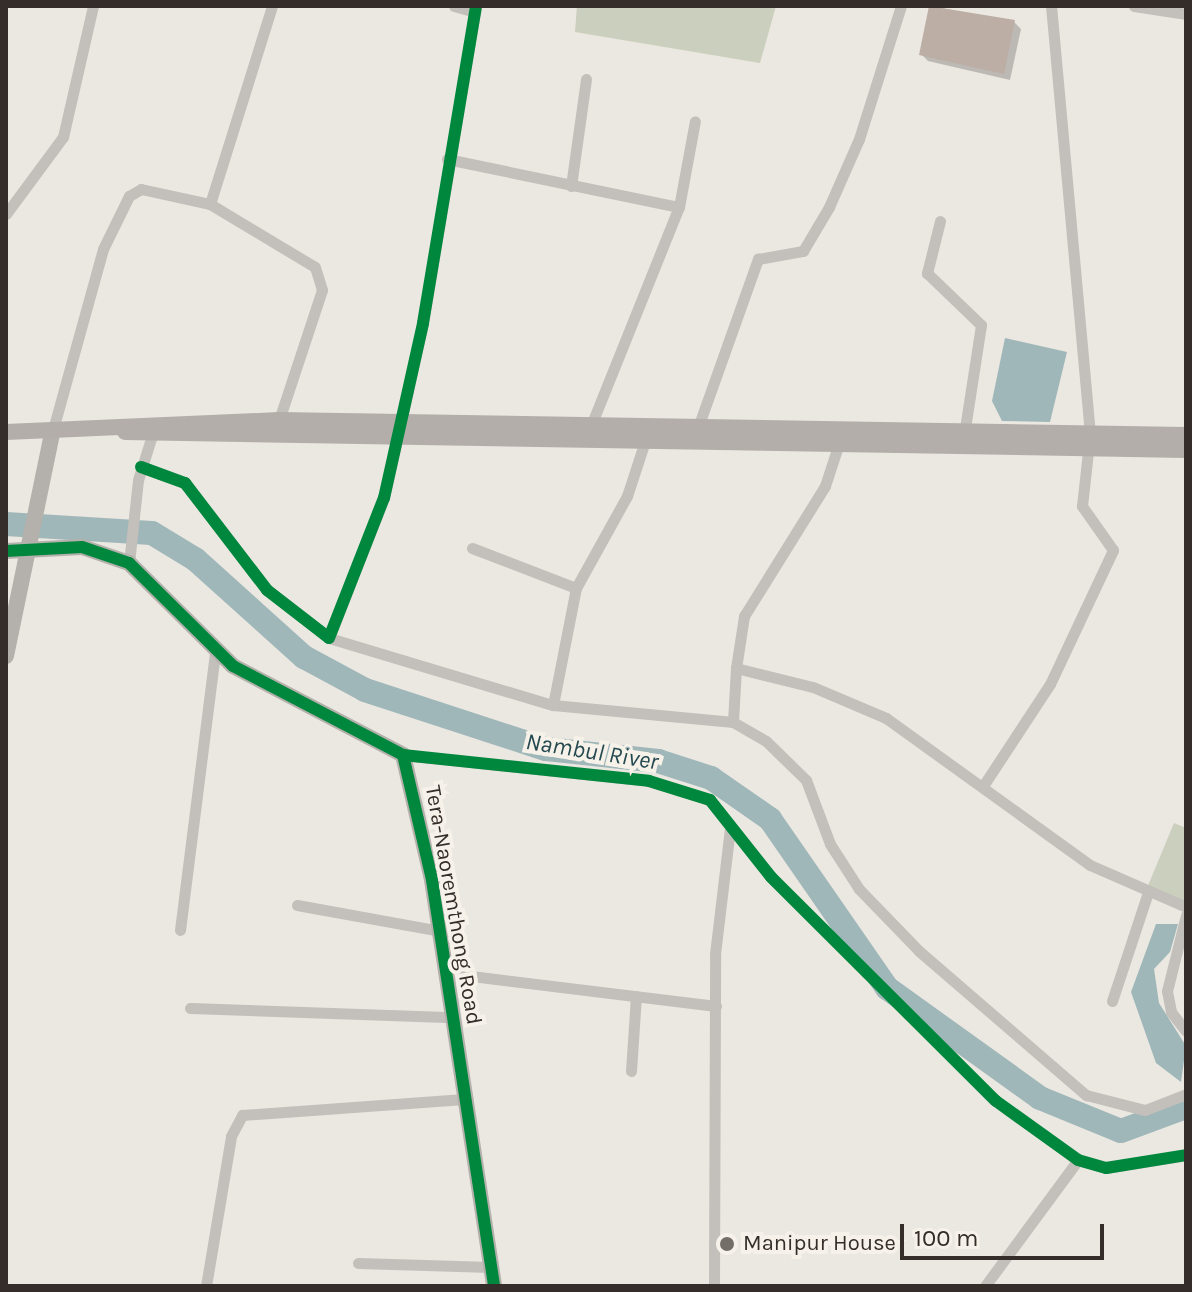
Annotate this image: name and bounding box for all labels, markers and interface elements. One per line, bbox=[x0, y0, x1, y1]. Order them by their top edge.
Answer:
water label: Nambul River bbox=[524, 727, 660, 777]
street label: Tera-Naoremthong Road bbox=[419, 783, 487, 1027]
scale bar bbox=[904, 1208, 1108, 1258]
text: 100 m bbox=[914, 1224, 979, 1252]
place label: Manipur House bbox=[743, 1231, 896, 1257]
marker: Manipur House bbox=[718, 1235, 736, 1253]

